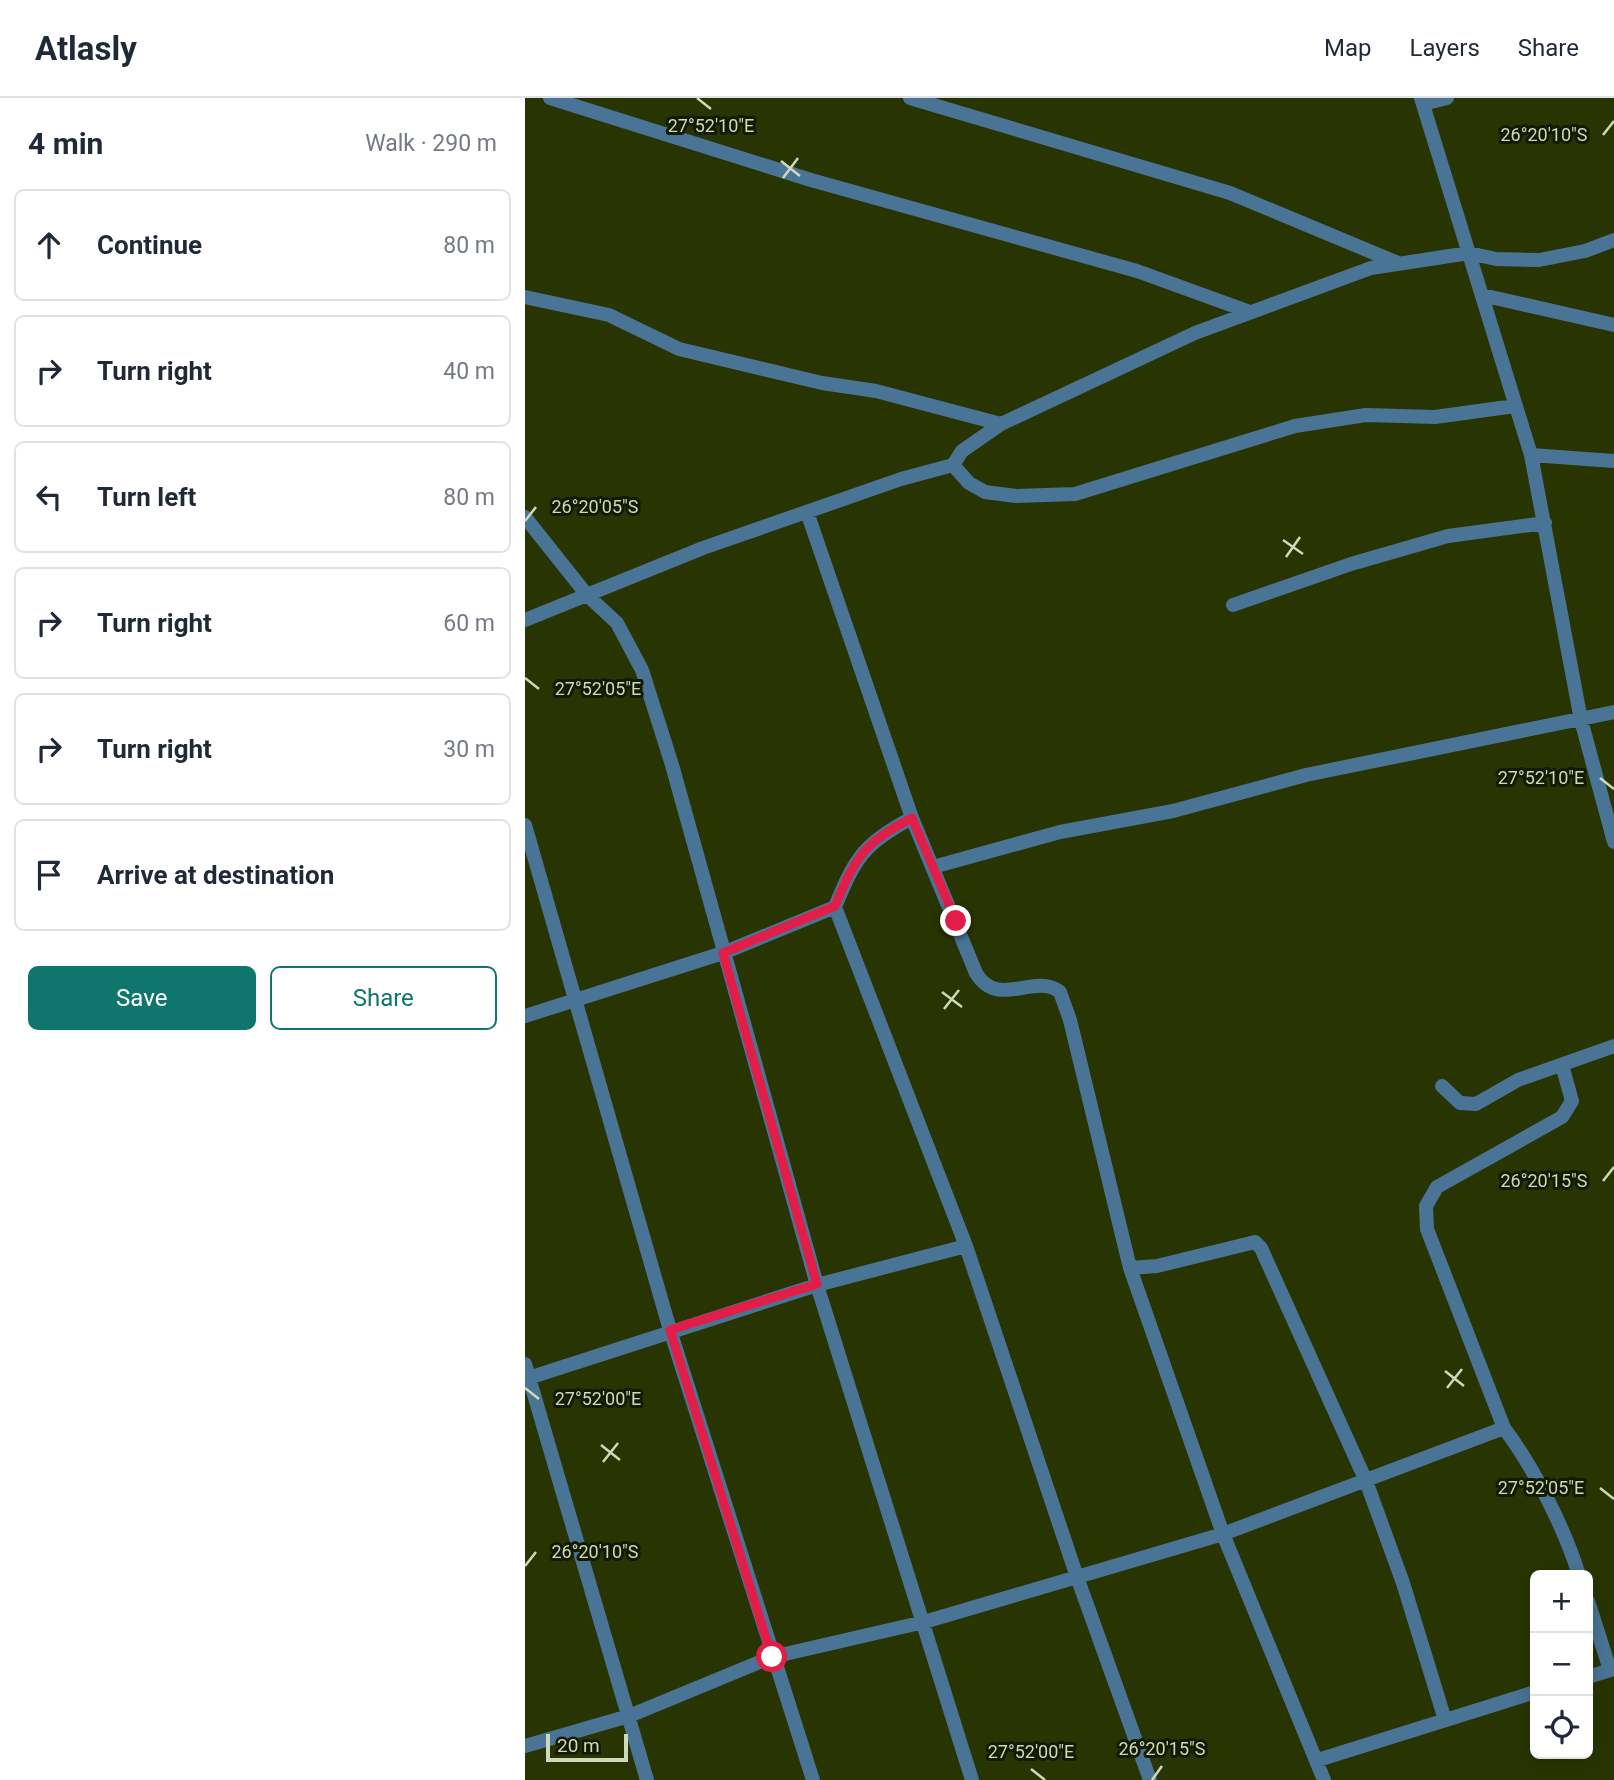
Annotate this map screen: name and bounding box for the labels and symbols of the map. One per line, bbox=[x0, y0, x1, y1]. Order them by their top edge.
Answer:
text: 27°52'10"E bbox=[668, 115, 754, 136]
text: 26°20'10"S bbox=[1500, 124, 1588, 145]
text: 26°20'05"S bbox=[551, 496, 639, 517]
text: 27°52'05"E bbox=[555, 678, 641, 699]
text: 27°52'10"E bbox=[1498, 767, 1584, 788]
route end bbox=[940, 905, 971, 936]
text: 26°20'15"S bbox=[1500, 1170, 1588, 1191]
text: 27°52'00"E bbox=[555, 1388, 641, 1409]
text: 27°52'05"E bbox=[1498, 1477, 1584, 1498]
text: 26°20'10"S bbox=[551, 1541, 639, 1562]
route start bbox=[756, 1641, 787, 1672]
scale bar bbox=[546, 1731, 628, 1763]
text: 26°20'15"S bbox=[1118, 1738, 1206, 1759]
text: 27°52'00"E bbox=[988, 1741, 1074, 1762]

